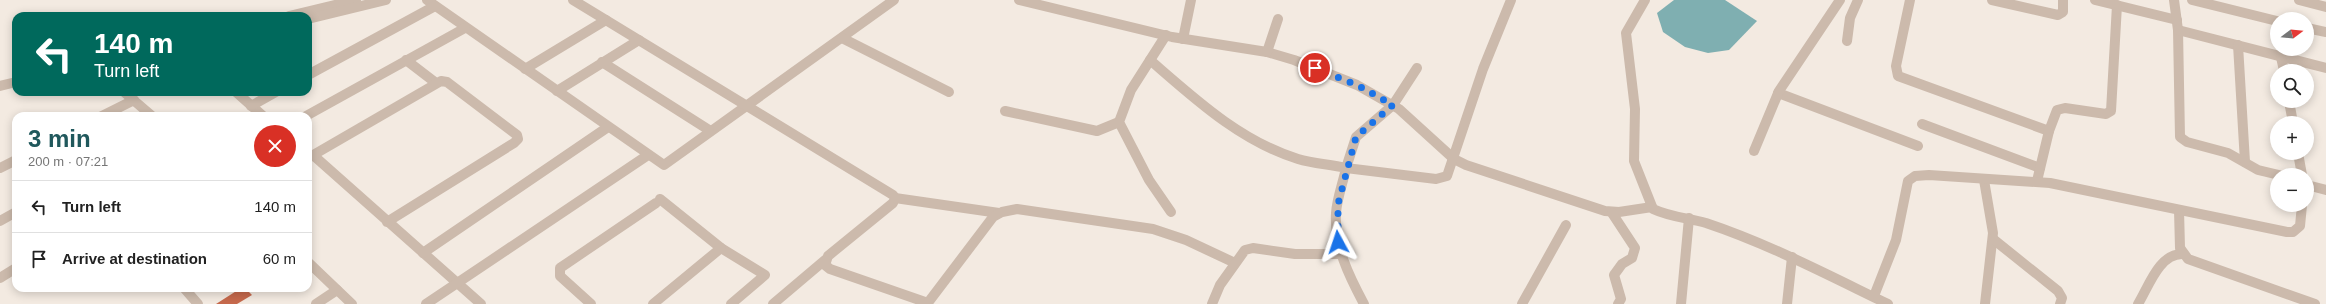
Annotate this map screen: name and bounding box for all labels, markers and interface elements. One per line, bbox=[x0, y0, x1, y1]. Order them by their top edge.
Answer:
north arrow bbox=[2270, 12, 2314, 56]
map controls bbox=[2270, 12, 2314, 212]
icon: left bbox=[28, 28, 80, 80]
text: 140 m bbox=[94, 28, 173, 59]
pin bbox=[1298, 51, 1332, 85]
icon: arrive bbox=[1304, 57, 1326, 79]
text: Turn left bbox=[94, 61, 159, 81]
button: search bbox=[2270, 64, 2314, 108]
button: + bbox=[2270, 116, 2314, 160]
text: 3 min bbox=[28, 125, 91, 152]
button: close bbox=[254, 125, 296, 167]
text: 200 m · 07:21 bbox=[28, 154, 108, 169]
button: − bbox=[2270, 168, 2314, 212]
icon: left bbox=[28, 196, 50, 218]
text: Turn left bbox=[62, 198, 121, 215]
text: 140 m bbox=[254, 198, 296, 215]
position arrow bbox=[1317, 221, 1359, 263]
icon: arrive bbox=[28, 248, 50, 270]
text: Arrive at destination bbox=[62, 250, 207, 267]
text: 60 m bbox=[263, 250, 296, 267]

